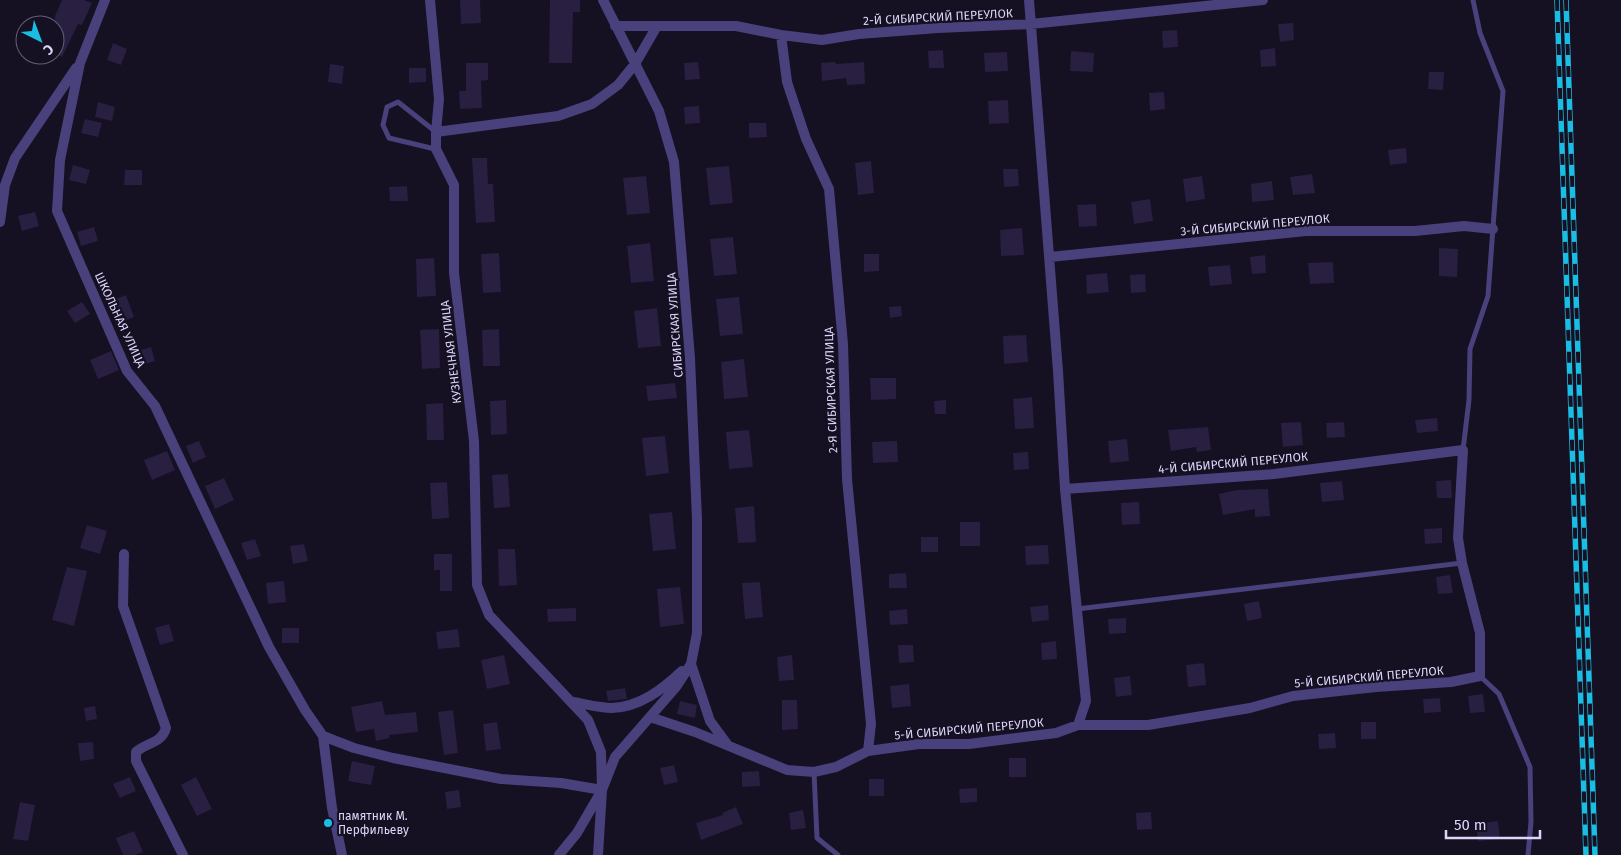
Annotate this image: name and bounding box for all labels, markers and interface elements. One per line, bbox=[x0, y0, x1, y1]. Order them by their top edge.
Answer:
street label: 2-Й СИБИРСКИЙ ПЕРЕУЛОК bbox=[863, 5, 1013, 28]
north arrow bbox=[15, 15, 65, 65]
text: С bbox=[40, 40, 57, 58]
street label: 3-Й СИБИРСКИЙ ПЕРЕУЛОК bbox=[1180, 210, 1330, 239]
street label: ШКОЛЬНАЯ УЛИЦА bbox=[92, 270, 148, 370]
street label: СИБИРСКАЯ УЛИЦА bbox=[664, 272, 686, 378]
street label: КУЗНЕЧНАЯ УЛИЦА bbox=[438, 299, 464, 404]
street label: 2-Я СИБИРСКАЯ УЛИЦА bbox=[822, 326, 840, 453]
street label: 4-Й СИБИРСКИЙ ПЕРЕУЛОК bbox=[1157, 448, 1309, 477]
street label: 5-Й СИБИРСКИЙ ПЕРЕУЛОК bbox=[1294, 662, 1444, 691]
street label: 5-Й СИБИРСКИЙ ПЕРЕУЛОК bbox=[894, 714, 1044, 743]
scale bar bbox=[1446, 808, 1540, 840]
place label: памятник М. Перфильеву bbox=[338, 809, 409, 837]
text: 50 m bbox=[1454, 816, 1487, 834]
marker: памятник М. Перфильеву bbox=[322, 817, 334, 829]

